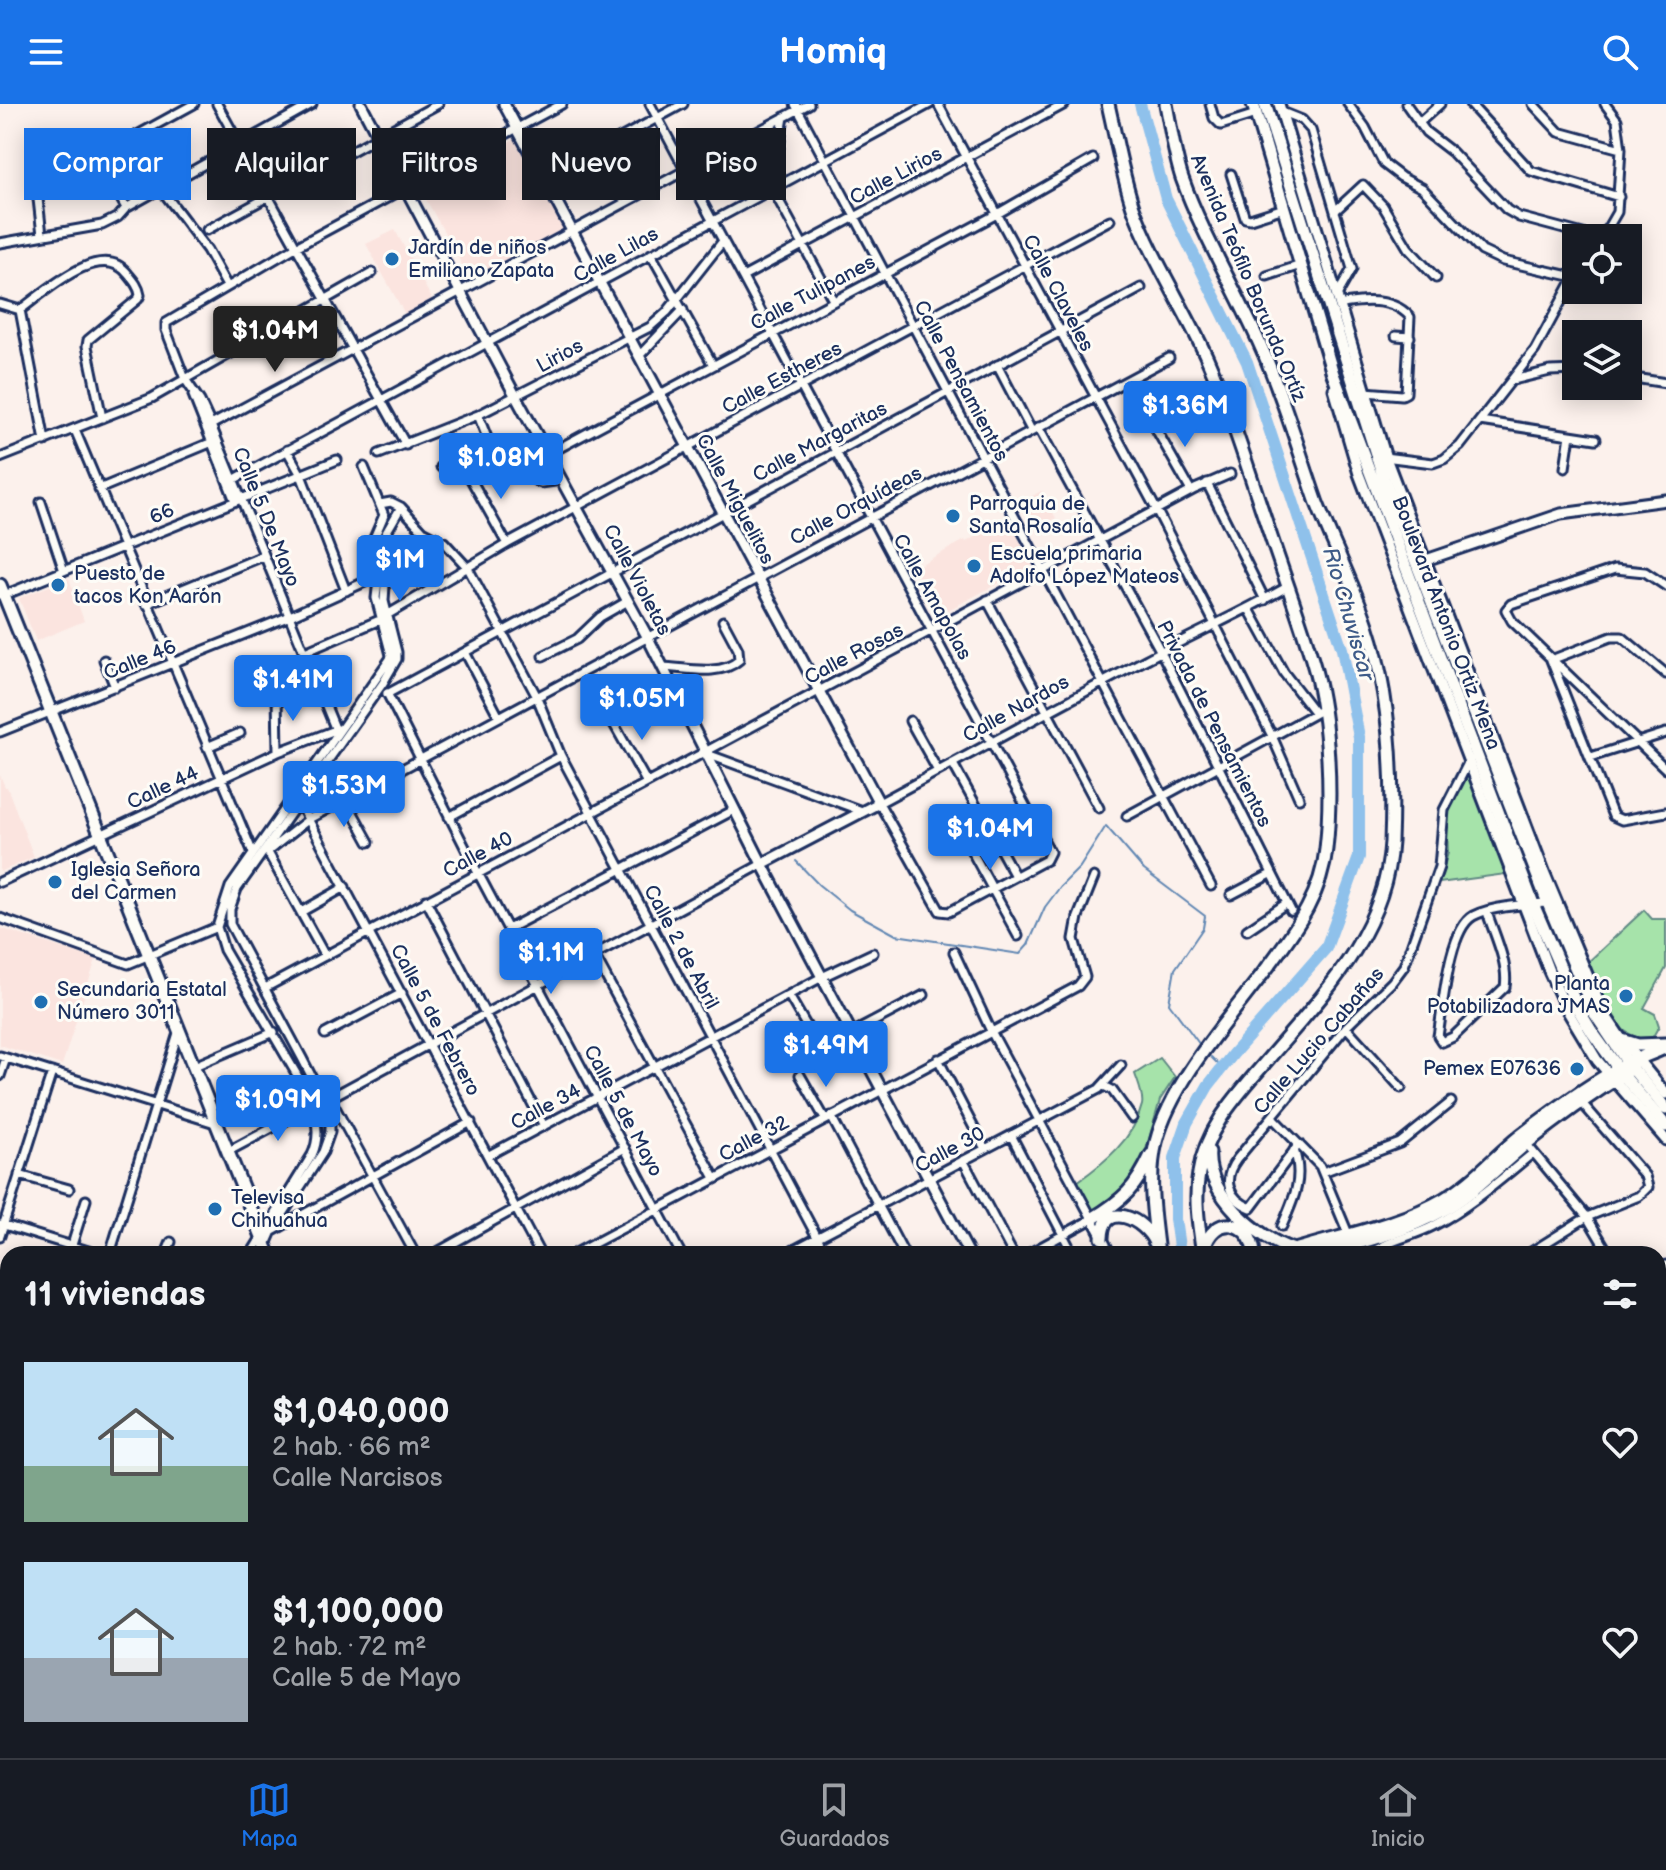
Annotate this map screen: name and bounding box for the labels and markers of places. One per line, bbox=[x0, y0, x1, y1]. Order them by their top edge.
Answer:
place label: Jardín de niños Emiliano Zapata bbox=[408, 236, 554, 283]
marker: Jardín de niños Emiliano Zapata bbox=[383, 250, 401, 268]
pin: $1.04M bbox=[210, 306, 340, 374]
pin: $1.36M bbox=[1120, 381, 1250, 449]
pin: $1.08M bbox=[436, 433, 566, 501]
place label: Parroquia de Santa Rosalía bbox=[969, 492, 1093, 539]
marker: Parroquia de Santa Rosalía bbox=[944, 507, 962, 525]
pin: $1M bbox=[361, 535, 439, 603]
place label: Escuela primaria Adolfo López Mateos bbox=[990, 542, 1179, 589]
marker: Escuela primaria Adolfo López Mateos bbox=[965, 557, 983, 575]
place label: Puesto de tacos Kon Aarón bbox=[74, 562, 222, 609]
marker: Puesto de tacos Kon Aarón bbox=[49, 576, 67, 594]
pin: $1.41M bbox=[228, 655, 358, 723]
pin: $1.05M bbox=[577, 674, 707, 742]
pin: $1.53M bbox=[279, 761, 409, 829]
pin: $1.04M bbox=[925, 804, 1055, 872]
place label: Iglesia Señora del Carmen bbox=[71, 858, 201, 905]
marker: Iglesia Señora del Carmen bbox=[46, 873, 64, 891]
pin: $1.1M bbox=[495, 928, 607, 996]
place label: Planta Potabilizadora JMAS bbox=[1427, 972, 1610, 1019]
place label: Secundaria Estatal Número 3011 bbox=[57, 978, 227, 1025]
marker: Planta Potabilizadora JMAS bbox=[1617, 987, 1635, 1005]
marker: Secundaria Estatal Número 3011 bbox=[32, 993, 50, 1011]
pin: $1.49M bbox=[761, 1021, 891, 1089]
place label: Pemex E07636 bbox=[1423, 1057, 1561, 1081]
marker: Pemex E07636 bbox=[1568, 1060, 1586, 1078]
pin: $1.09M bbox=[213, 1075, 343, 1143]
place label: Televisa Chihuahua bbox=[231, 1186, 328, 1233]
marker: Televisa Chihuahua bbox=[206, 1200, 224, 1218]

